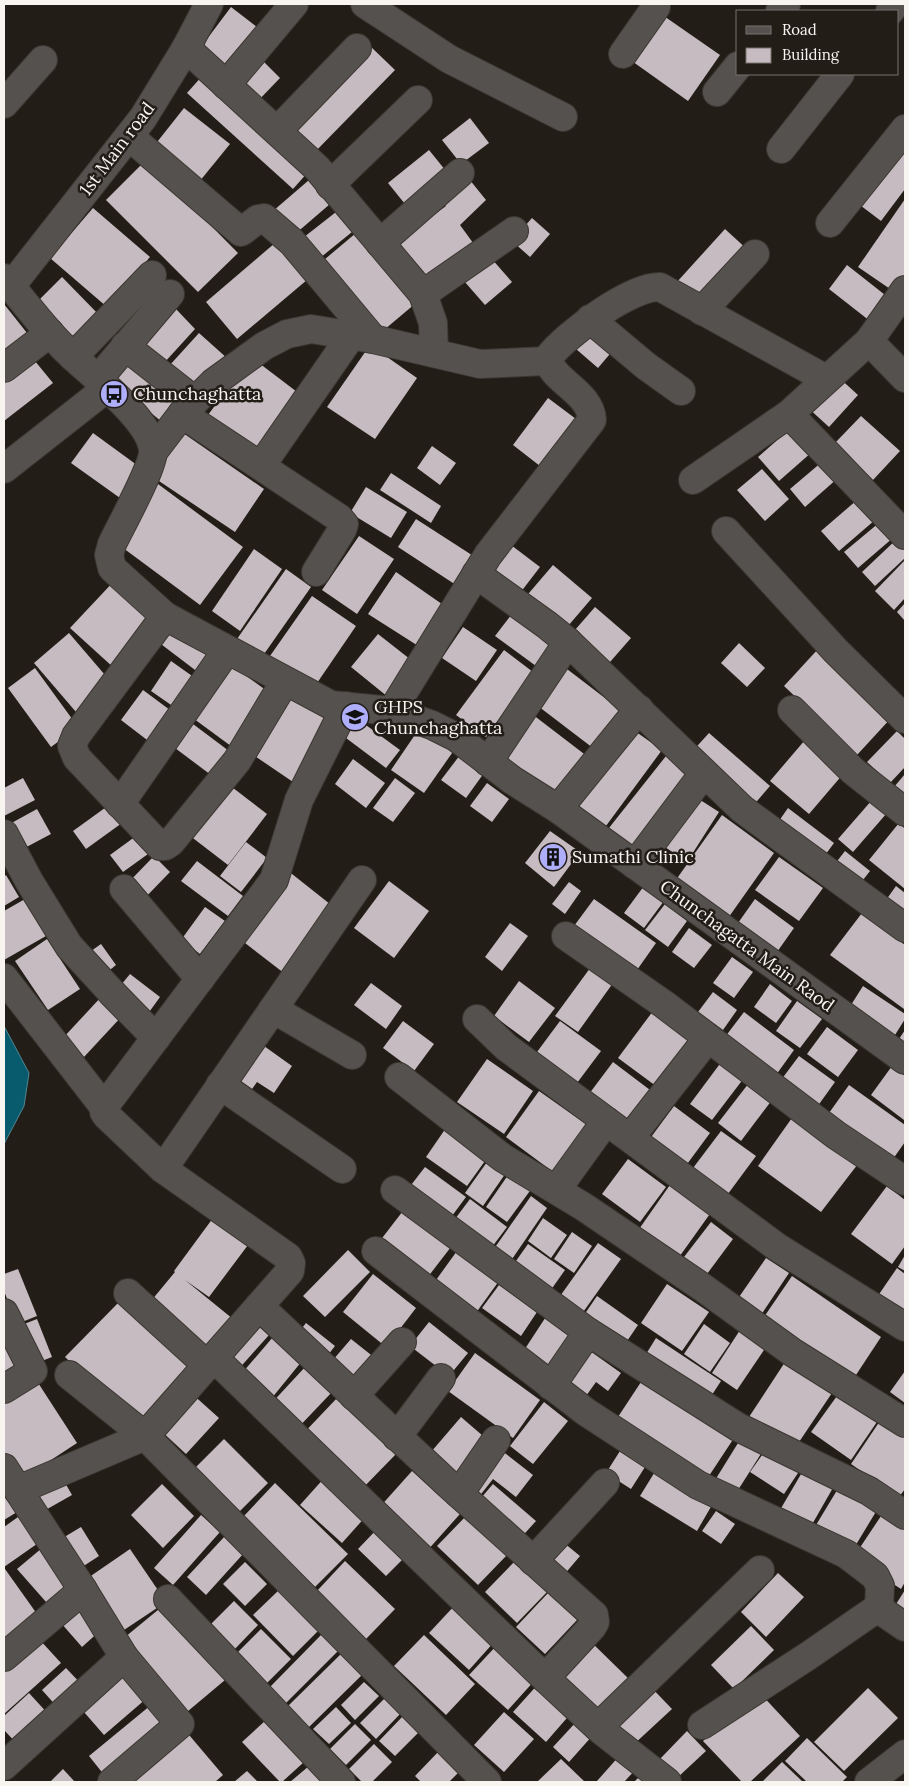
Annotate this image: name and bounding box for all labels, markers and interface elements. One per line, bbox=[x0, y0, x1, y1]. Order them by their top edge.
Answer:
legend bbox=[736, 10, 899, 75]
text: Road bbox=[782, 20, 817, 39]
text: Building bbox=[782, 45, 840, 64]
street label: 1st Main road bbox=[74, 97, 159, 200]
bus stop icon: Chunchaghatta bbox=[99, 379, 129, 409]
place label: Chunchaghatta bbox=[133, 382, 261, 405]
place label: GHPS Chunchaghatta bbox=[374, 695, 502, 739]
school or university icon: GHPS Chunchaghatta bbox=[340, 702, 370, 732]
building icon: Sumathi Clinic bbox=[538, 842, 568, 872]
place label: Sumathi Clinic bbox=[572, 845, 694, 868]
street label: Chunchagatta Main Raod bbox=[655, 874, 839, 1017]

